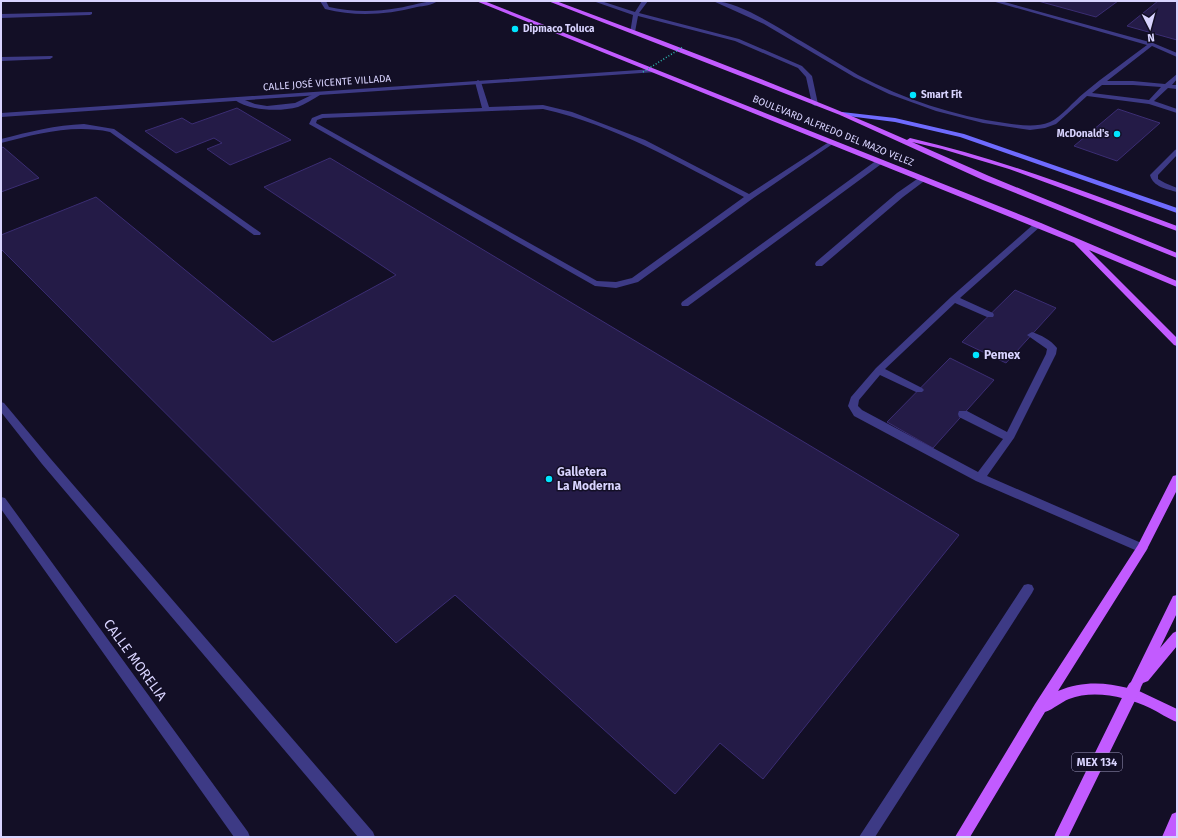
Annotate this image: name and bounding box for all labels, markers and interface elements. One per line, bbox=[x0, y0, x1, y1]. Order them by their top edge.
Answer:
north arrow bbox=[1130, 8, 1170, 48]
place label: Dipmaco Toluca bbox=[523, 23, 595, 35]
marker: Dipmaco Toluca bbox=[510, 24, 520, 34]
text: N bbox=[1147, 31, 1155, 44]
street label: CALLE JOSÉ VICENTE VILLADA bbox=[262, 71, 392, 93]
place label: Smart Fit bbox=[921, 89, 962, 101]
marker: Smart Fit bbox=[908, 90, 918, 100]
street label: BOULEVARD ALFREDO DEL MAZO VELEZ bbox=[751, 93, 915, 169]
place label: McDonald's bbox=[1057, 128, 1109, 140]
marker: McDonald's bbox=[1112, 129, 1122, 139]
place label: Pemex bbox=[984, 348, 1021, 362]
marker: Pemex bbox=[971, 350, 981, 360]
place label: Galletera La Moderna bbox=[557, 465, 621, 493]
marker: Galletera La Moderna bbox=[544, 474, 554, 484]
street label: CALLE MORELIA bbox=[100, 616, 170, 704]
road number: MEX 134 bbox=[1072, 753, 1122, 771]

